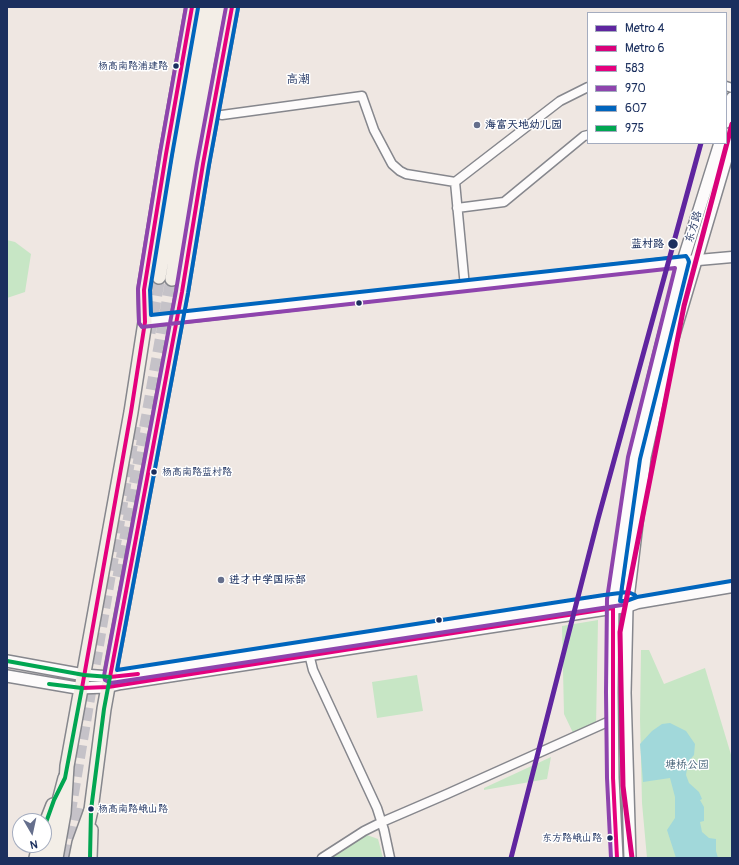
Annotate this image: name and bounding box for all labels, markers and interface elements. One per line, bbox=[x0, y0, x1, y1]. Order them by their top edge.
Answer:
legend bbox=[587, 12, 727, 144]
text: Metro 4 bbox=[625, 21, 664, 36]
text: Metro 6 bbox=[625, 41, 664, 56]
place label: 杨高南路浦建路 bbox=[98, 60, 168, 72]
marker: 杨高南路浦建路 bbox=[171, 61, 181, 71]
text: 583 bbox=[625, 61, 644, 76]
district label: 高潮 bbox=[286, 73, 310, 87]
text: 970 bbox=[625, 81, 646, 96]
text: 607 bbox=[625, 101, 647, 116]
place label: 海富天地幼儿园 bbox=[485, 118, 562, 132]
marker: 海富天地幼儿园 bbox=[472, 120, 482, 130]
text: 975 bbox=[625, 121, 644, 136]
street label: 东方路 bbox=[683, 209, 705, 245]
place label: 蓝村路 bbox=[631, 237, 664, 251]
marker: 蓝村路 bbox=[666, 237, 680, 251]
unlabelled marker bbox=[354, 298, 364, 308]
place label: 杨高南路蓝村路 bbox=[162, 466, 232, 478]
marker: 杨高南路蓝村路 bbox=[149, 467, 159, 477]
place label: 进才中学国际部 bbox=[229, 573, 306, 587]
marker: 进才中学国际部 bbox=[216, 575, 226, 585]
unlabelled marker bbox=[434, 615, 444, 625]
park label: 塘桥公园 bbox=[665, 758, 709, 772]
place label: 杨高南路峨山路 bbox=[98, 803, 168, 815]
marker: 杨高南路峨山路 bbox=[86, 804, 96, 814]
north arrow bbox=[12, 813, 52, 853]
place label: 东方路峨山路 bbox=[542, 832, 602, 844]
marker: 东方路峨山路 bbox=[605, 833, 615, 843]
text: N bbox=[29, 837, 38, 851]

